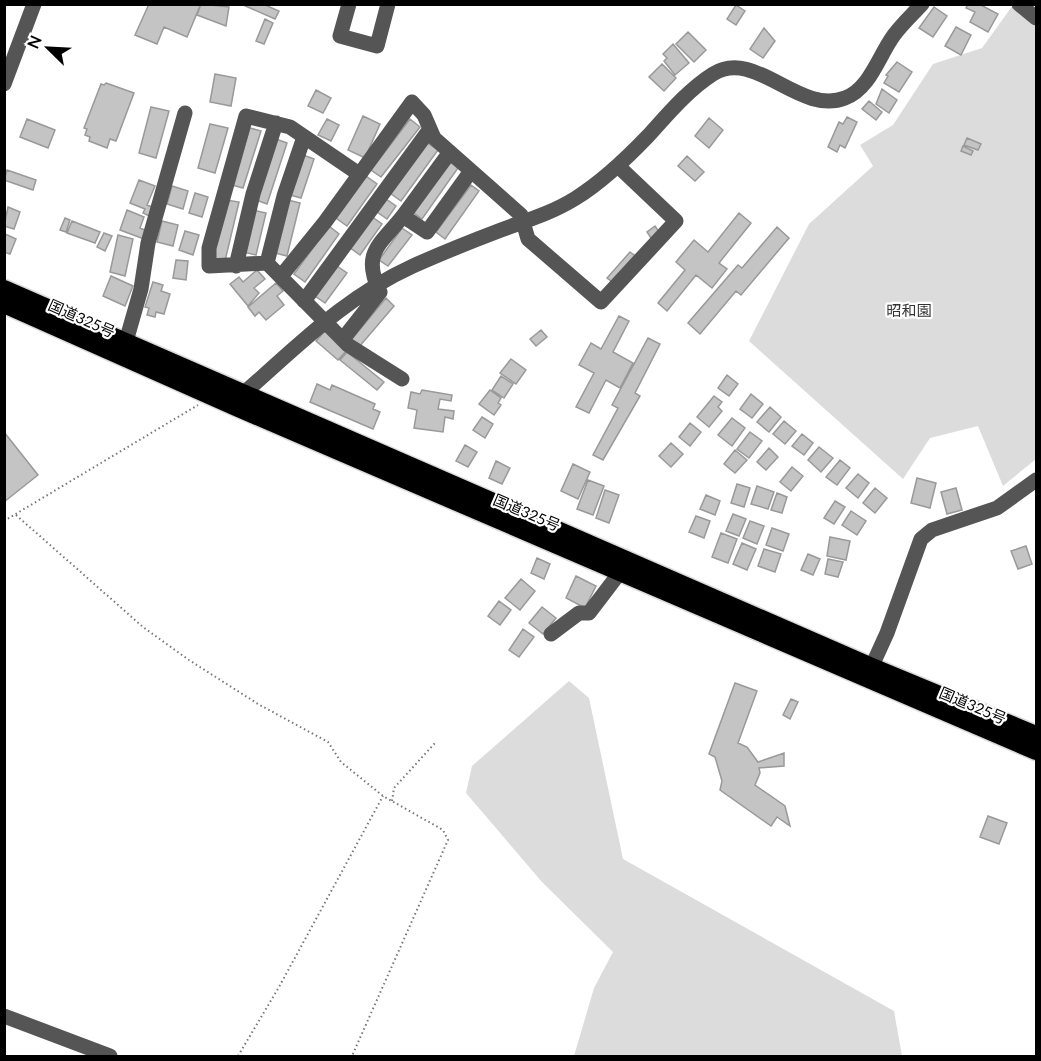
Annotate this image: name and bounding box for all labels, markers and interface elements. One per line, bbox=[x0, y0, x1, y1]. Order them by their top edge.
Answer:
north arrow bbox=[18, 18, 78, 78]
text: N bbox=[23, 32, 45, 51]
street label: 国道325号 bbox=[46, 295, 118, 341]
park label: 昭和園 bbox=[886, 301, 932, 319]
street label: 国道325号 bbox=[491, 490, 563, 534]
street label: 国道325号 bbox=[937, 683, 1009, 727]

